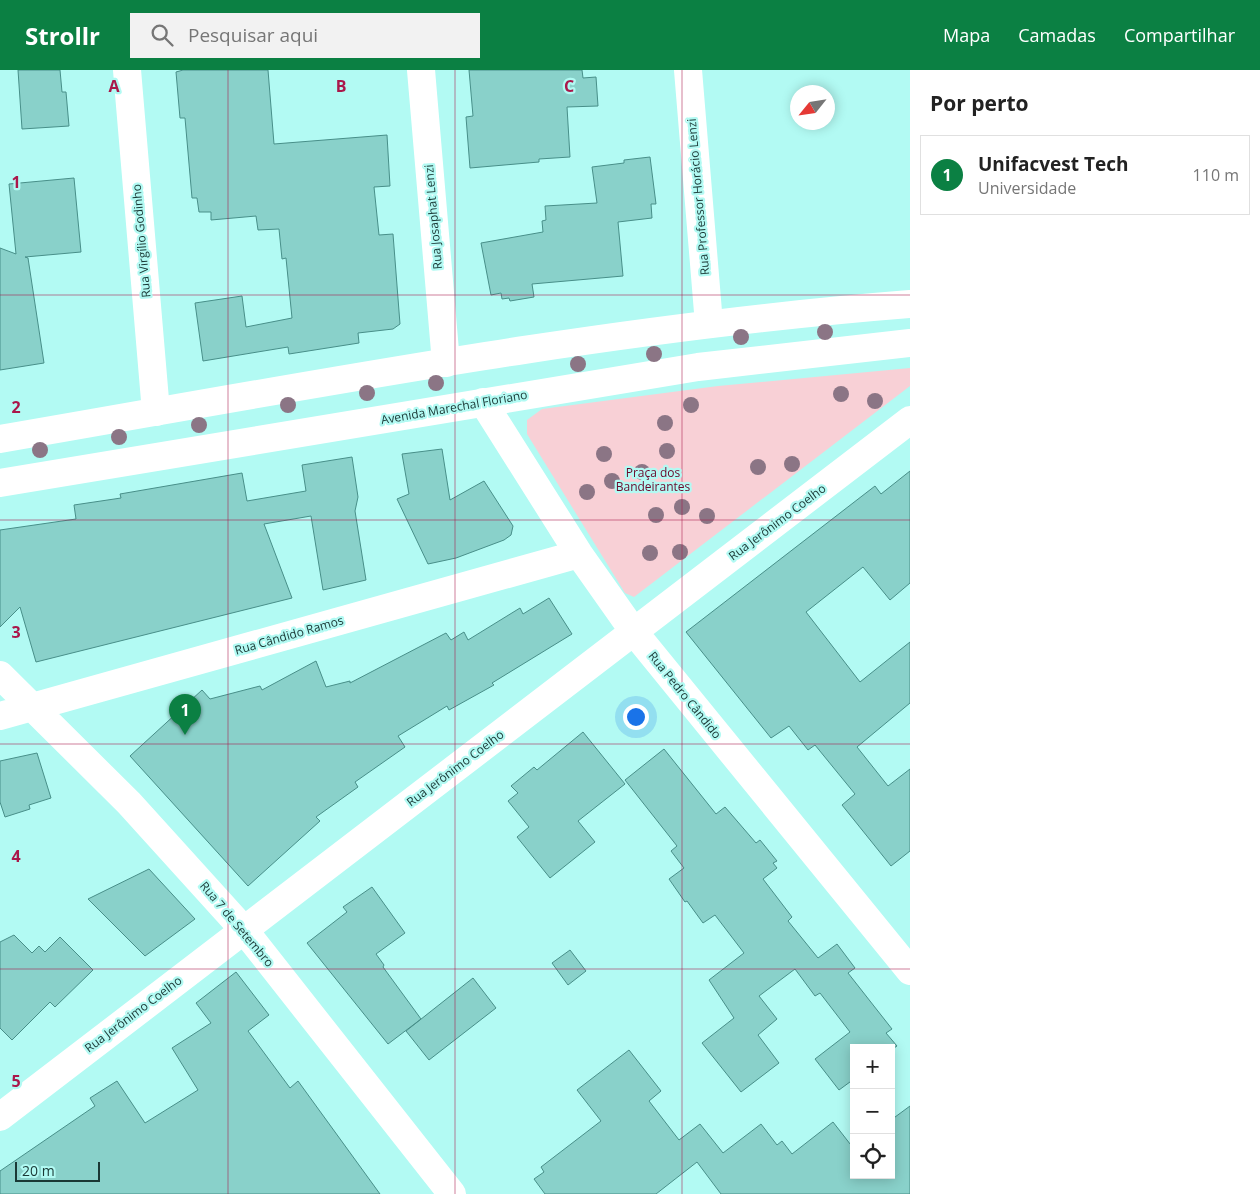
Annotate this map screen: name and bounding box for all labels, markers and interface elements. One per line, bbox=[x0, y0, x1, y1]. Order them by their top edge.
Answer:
search box bbox=[130, 13, 480, 58]
text: Strollr bbox=[25, 19, 100, 52]
icon: search bbox=[148, 21, 176, 49]
text: Pesquisar aqui bbox=[188, 22, 318, 48]
text: Mapa bbox=[943, 23, 990, 47]
text: Camadas bbox=[1018, 23, 1096, 47]
text: Compartilhar bbox=[1124, 23, 1235, 47]
text: A bbox=[108, 75, 120, 97]
text: B bbox=[336, 75, 346, 97]
text: C bbox=[564, 75, 574, 97]
north arrow bbox=[790, 85, 835, 130]
text: Por perto bbox=[930, 89, 1029, 117]
street label: Rua Professor Horácio Lenzi bbox=[683, 118, 713, 276]
text: Unifacvest Tech bbox=[978, 151, 1128, 177]
street label: Rua Josaphat Lenzi bbox=[420, 164, 446, 270]
text: 1 bbox=[942, 164, 952, 186]
text: 110 m bbox=[1193, 164, 1239, 186]
text: 1 bbox=[11, 171, 21, 193]
text: Universidade bbox=[978, 177, 1076, 199]
street label: Rua Virgílio Godinho bbox=[128, 184, 154, 298]
street label: Avenida Marechal Floriano bbox=[379, 386, 529, 428]
text: 2 bbox=[11, 396, 21, 418]
park label: Praça dos Bandeirantes bbox=[616, 464, 691, 495]
street label: Rua Jerônimo Coelho bbox=[725, 480, 829, 564]
street label: Rua Cândido Ramos bbox=[233, 611, 346, 659]
text: 3 bbox=[11, 621, 21, 643]
street label: Rua Pedro Cândido bbox=[645, 648, 725, 742]
pin: 1 bbox=[169, 694, 201, 735]
your location bbox=[623, 704, 649, 730]
street label: Rua Jerônimo Coelho bbox=[403, 726, 507, 810]
text: 4 bbox=[11, 845, 21, 867]
street label: Rua 7 de Setembro bbox=[196, 878, 278, 970]
street label: Rua Jerônimo Coelho bbox=[81, 972, 185, 1056]
map controls bbox=[850, 1044, 895, 1179]
button: + bbox=[850, 1044, 895, 1089]
text: 5 bbox=[11, 1070, 21, 1092]
button: − bbox=[850, 1089, 895, 1134]
button: locate bbox=[850, 1134, 895, 1179]
scale bar bbox=[15, 1159, 100, 1182]
text: 20 m bbox=[22, 1161, 55, 1180]

